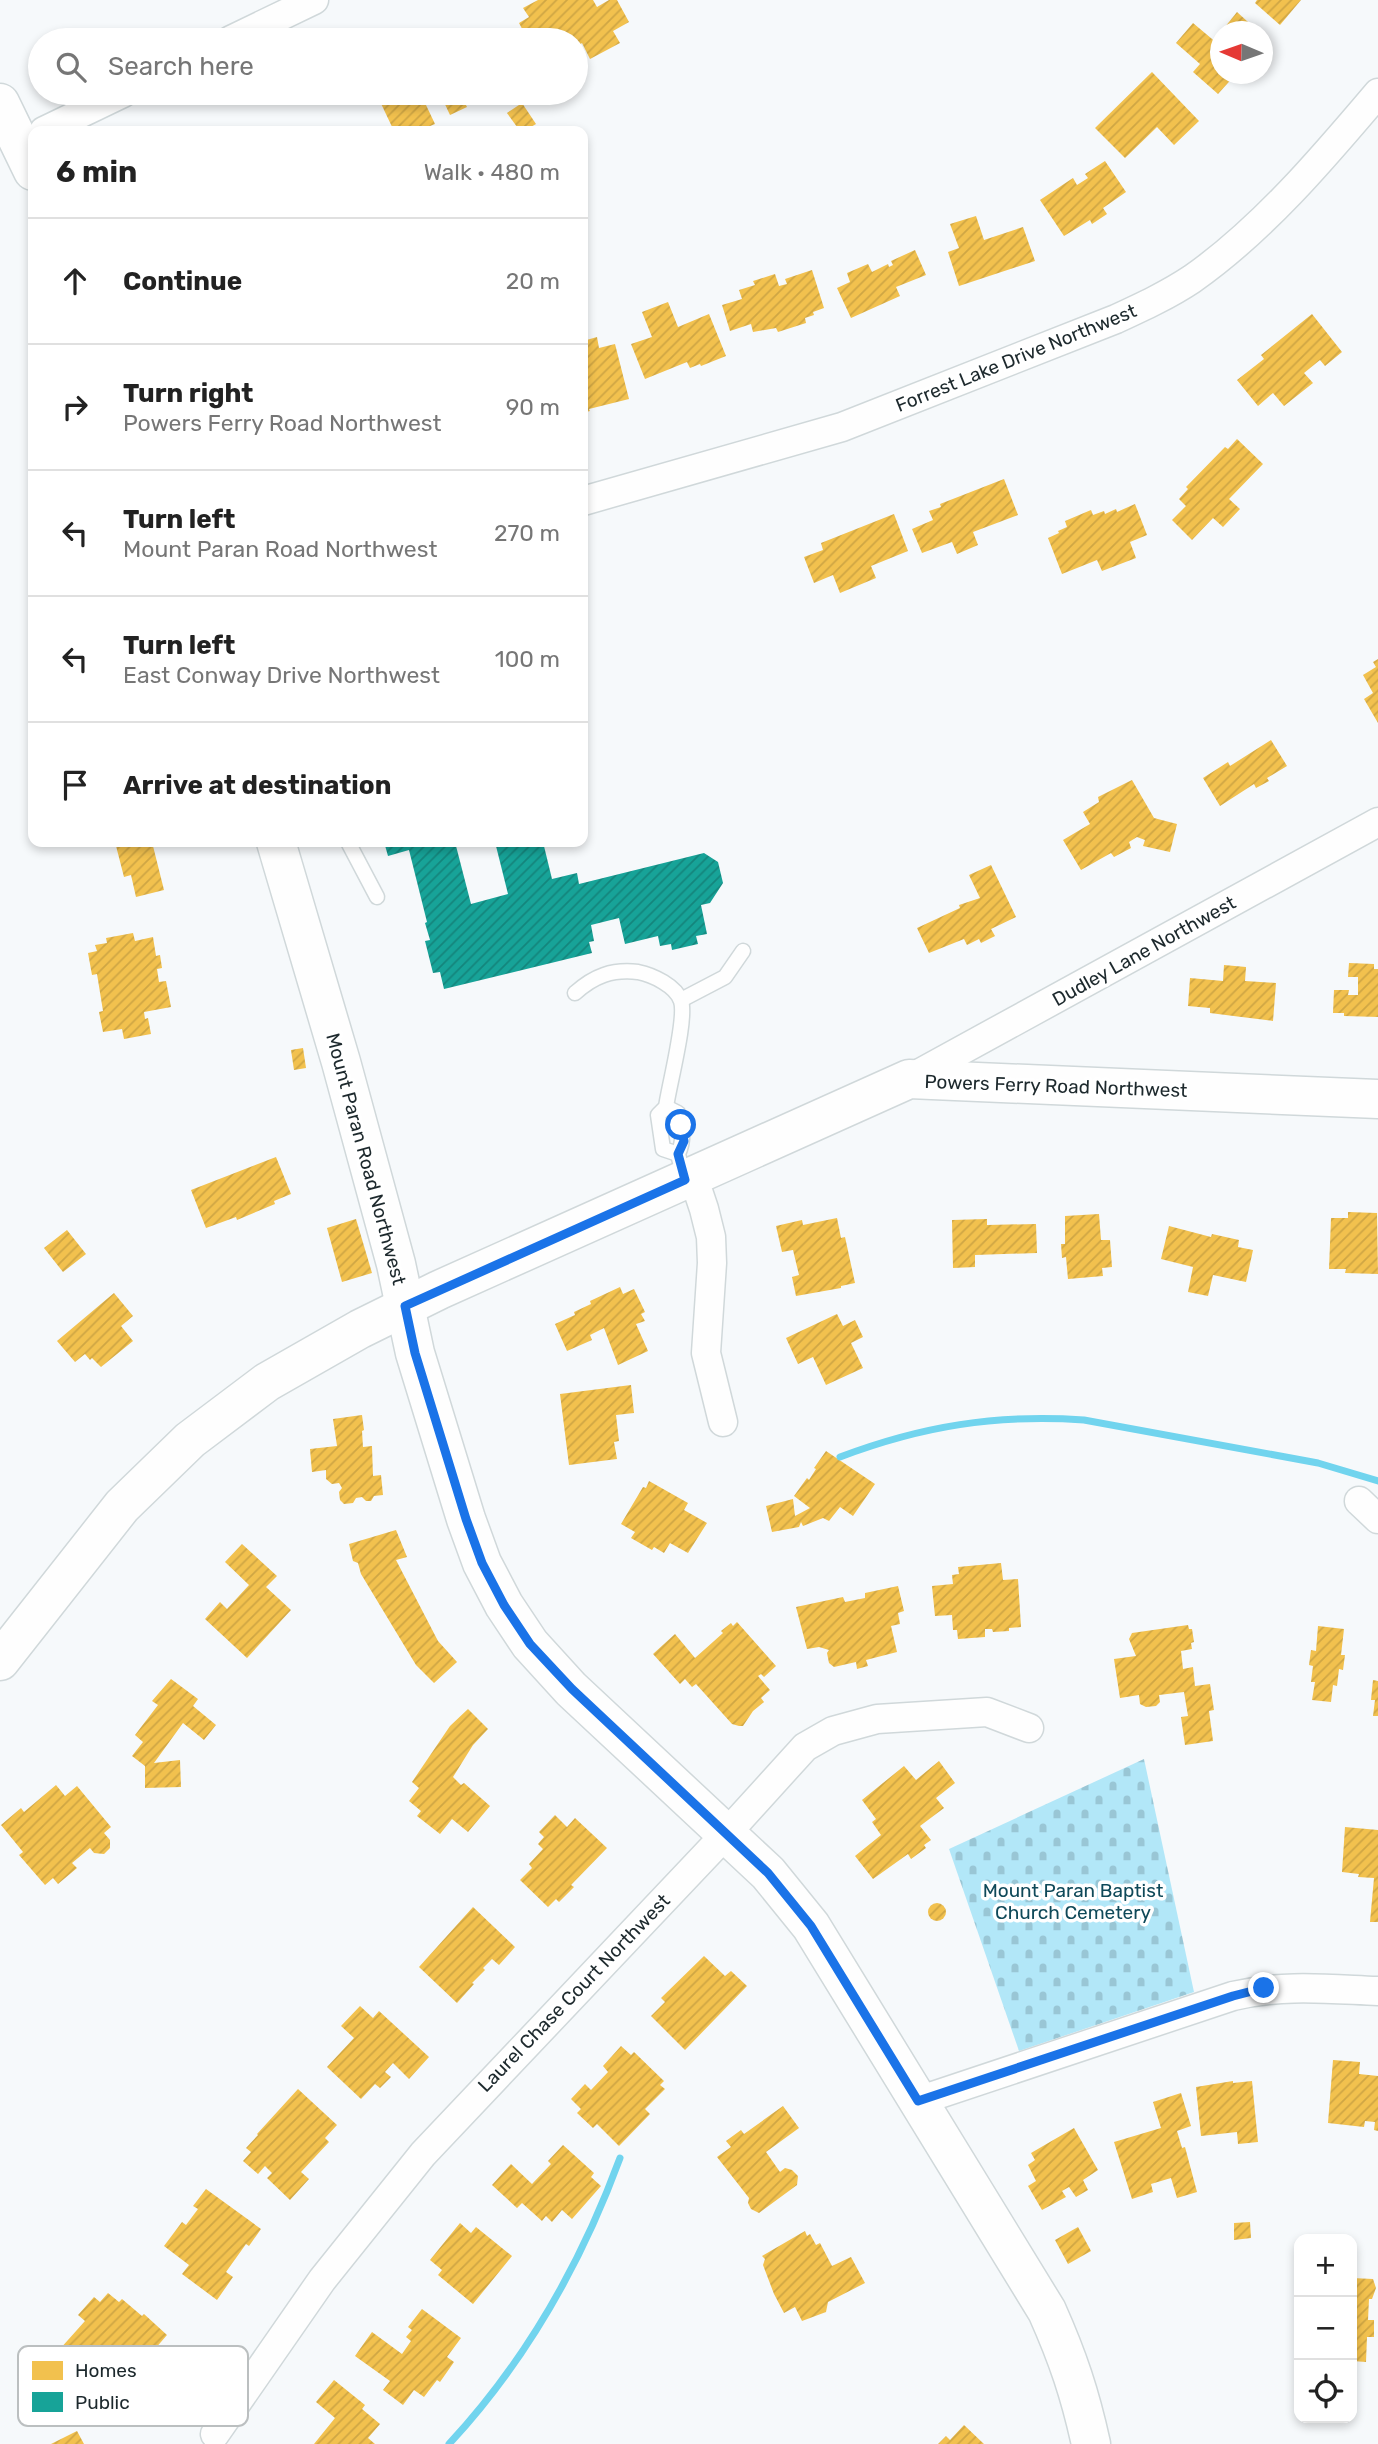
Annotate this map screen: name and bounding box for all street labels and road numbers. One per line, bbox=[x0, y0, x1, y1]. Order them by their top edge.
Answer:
street label: Forrest Lake Drive Northwest bbox=[892, 299, 1140, 417]
street label: Dudley Lane Northwest bbox=[1048, 891, 1240, 1011]
street label: Mount Paran Road Northwest bbox=[321, 1031, 411, 1288]
street label: Powers Ferry Road Northwest bbox=[924, 1070, 1188, 1102]
street label: Laurel Chase Court Northwest bbox=[473, 1889, 675, 2097]

